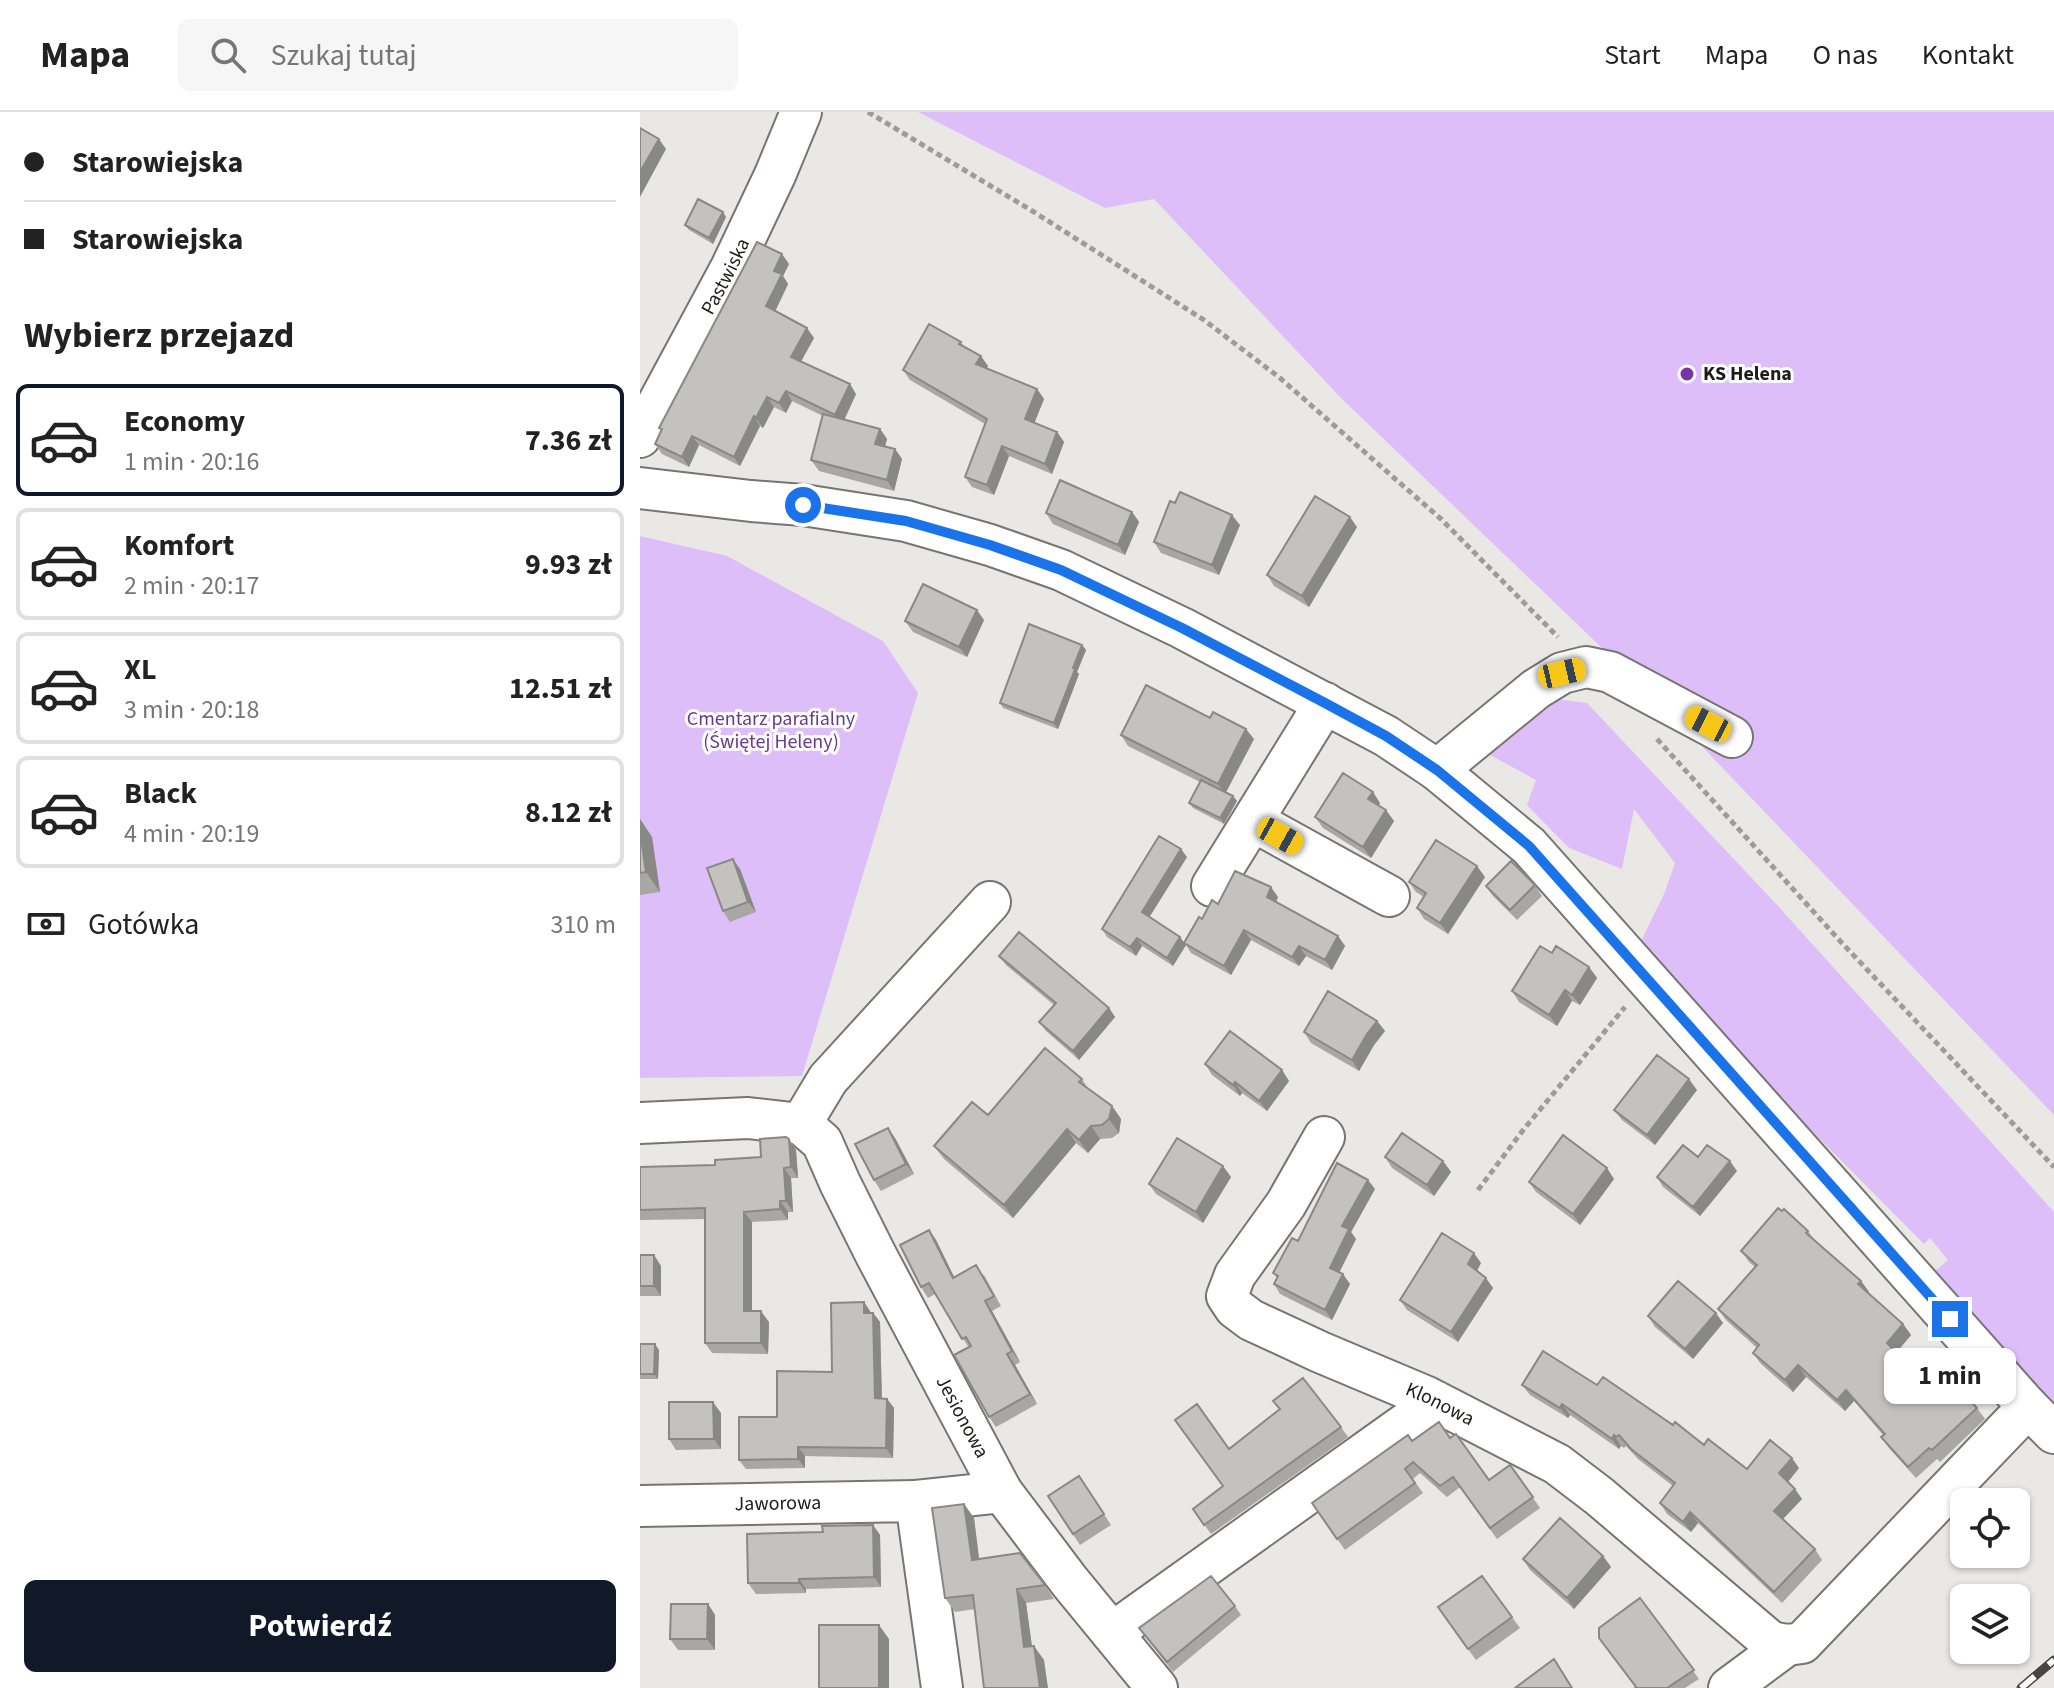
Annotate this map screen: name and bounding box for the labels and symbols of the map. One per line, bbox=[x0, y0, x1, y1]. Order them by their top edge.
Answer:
street label: Pastwiska bbox=[694, 234, 757, 320]
place label: KS Helena bbox=[1703, 360, 1792, 388]
marker: KS Helena bbox=[1678, 365, 1696, 383]
route start bbox=[785, 487, 821, 523]
car bbox=[1536, 656, 1588, 690]
car bbox=[1681, 702, 1735, 746]
park label: Cmentarz parafialny (Świętej Heleny) bbox=[687, 705, 856, 756]
car bbox=[1253, 814, 1307, 858]
route end bbox=[1932, 1301, 1968, 1337]
callout: 1 min bbox=[1884, 1347, 2016, 1403]
street label: Jesionowa bbox=[929, 1371, 996, 1463]
street label: Klonowa bbox=[1401, 1375, 1479, 1433]
street label: Jaworowa bbox=[734, 1489, 822, 1518]

